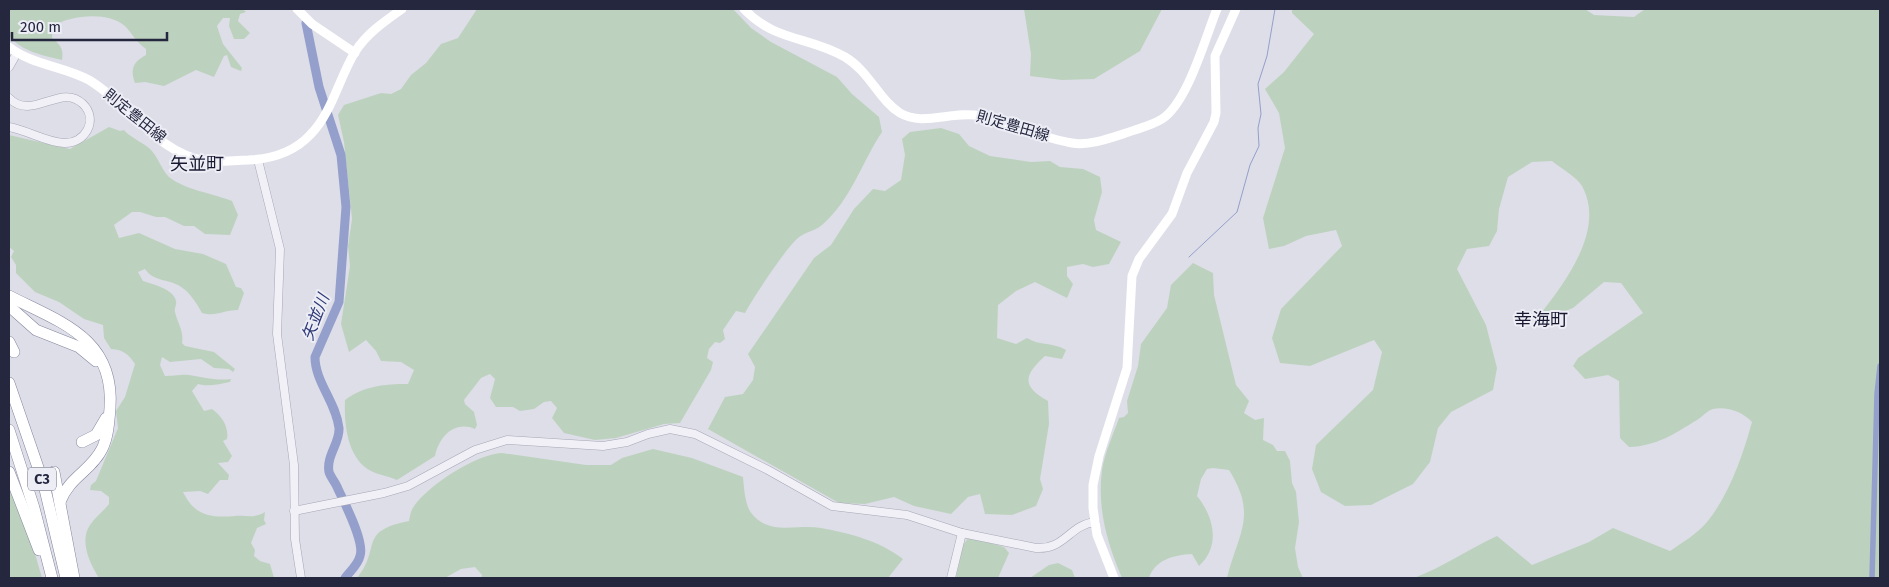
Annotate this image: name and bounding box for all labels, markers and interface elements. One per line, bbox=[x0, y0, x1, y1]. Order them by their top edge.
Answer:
scale bar bbox=[12, 10, 168, 42]
text: 200 m bbox=[20, 18, 61, 36]
street label: 則定豊田線 bbox=[100, 85, 170, 147]
street label: 則定豊田線 bbox=[974, 107, 1052, 145]
district label: 矢並町 bbox=[170, 153, 224, 175]
water label: 矢並川 bbox=[298, 290, 334, 343]
district label: 幸海町 bbox=[1514, 309, 1568, 331]
road number: C3 bbox=[28, 468, 56, 490]

